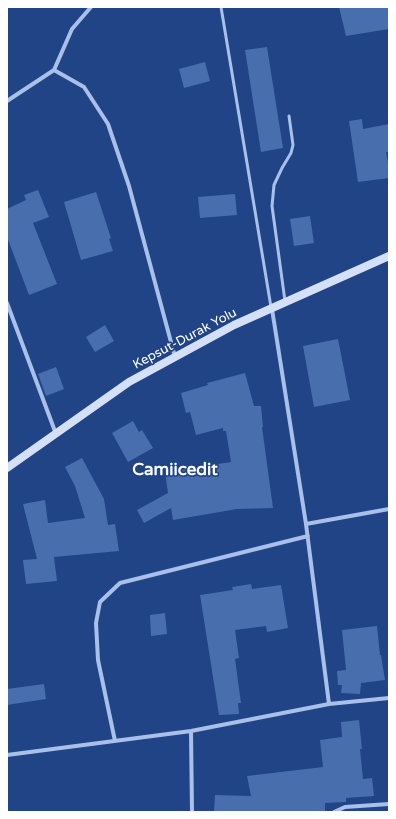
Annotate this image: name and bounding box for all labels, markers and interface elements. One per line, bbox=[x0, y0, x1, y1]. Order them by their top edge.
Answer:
street label: Kepsut-Durak Yolu bbox=[130, 305, 240, 373]
district label: Camiicedit bbox=[132, 461, 218, 481]

